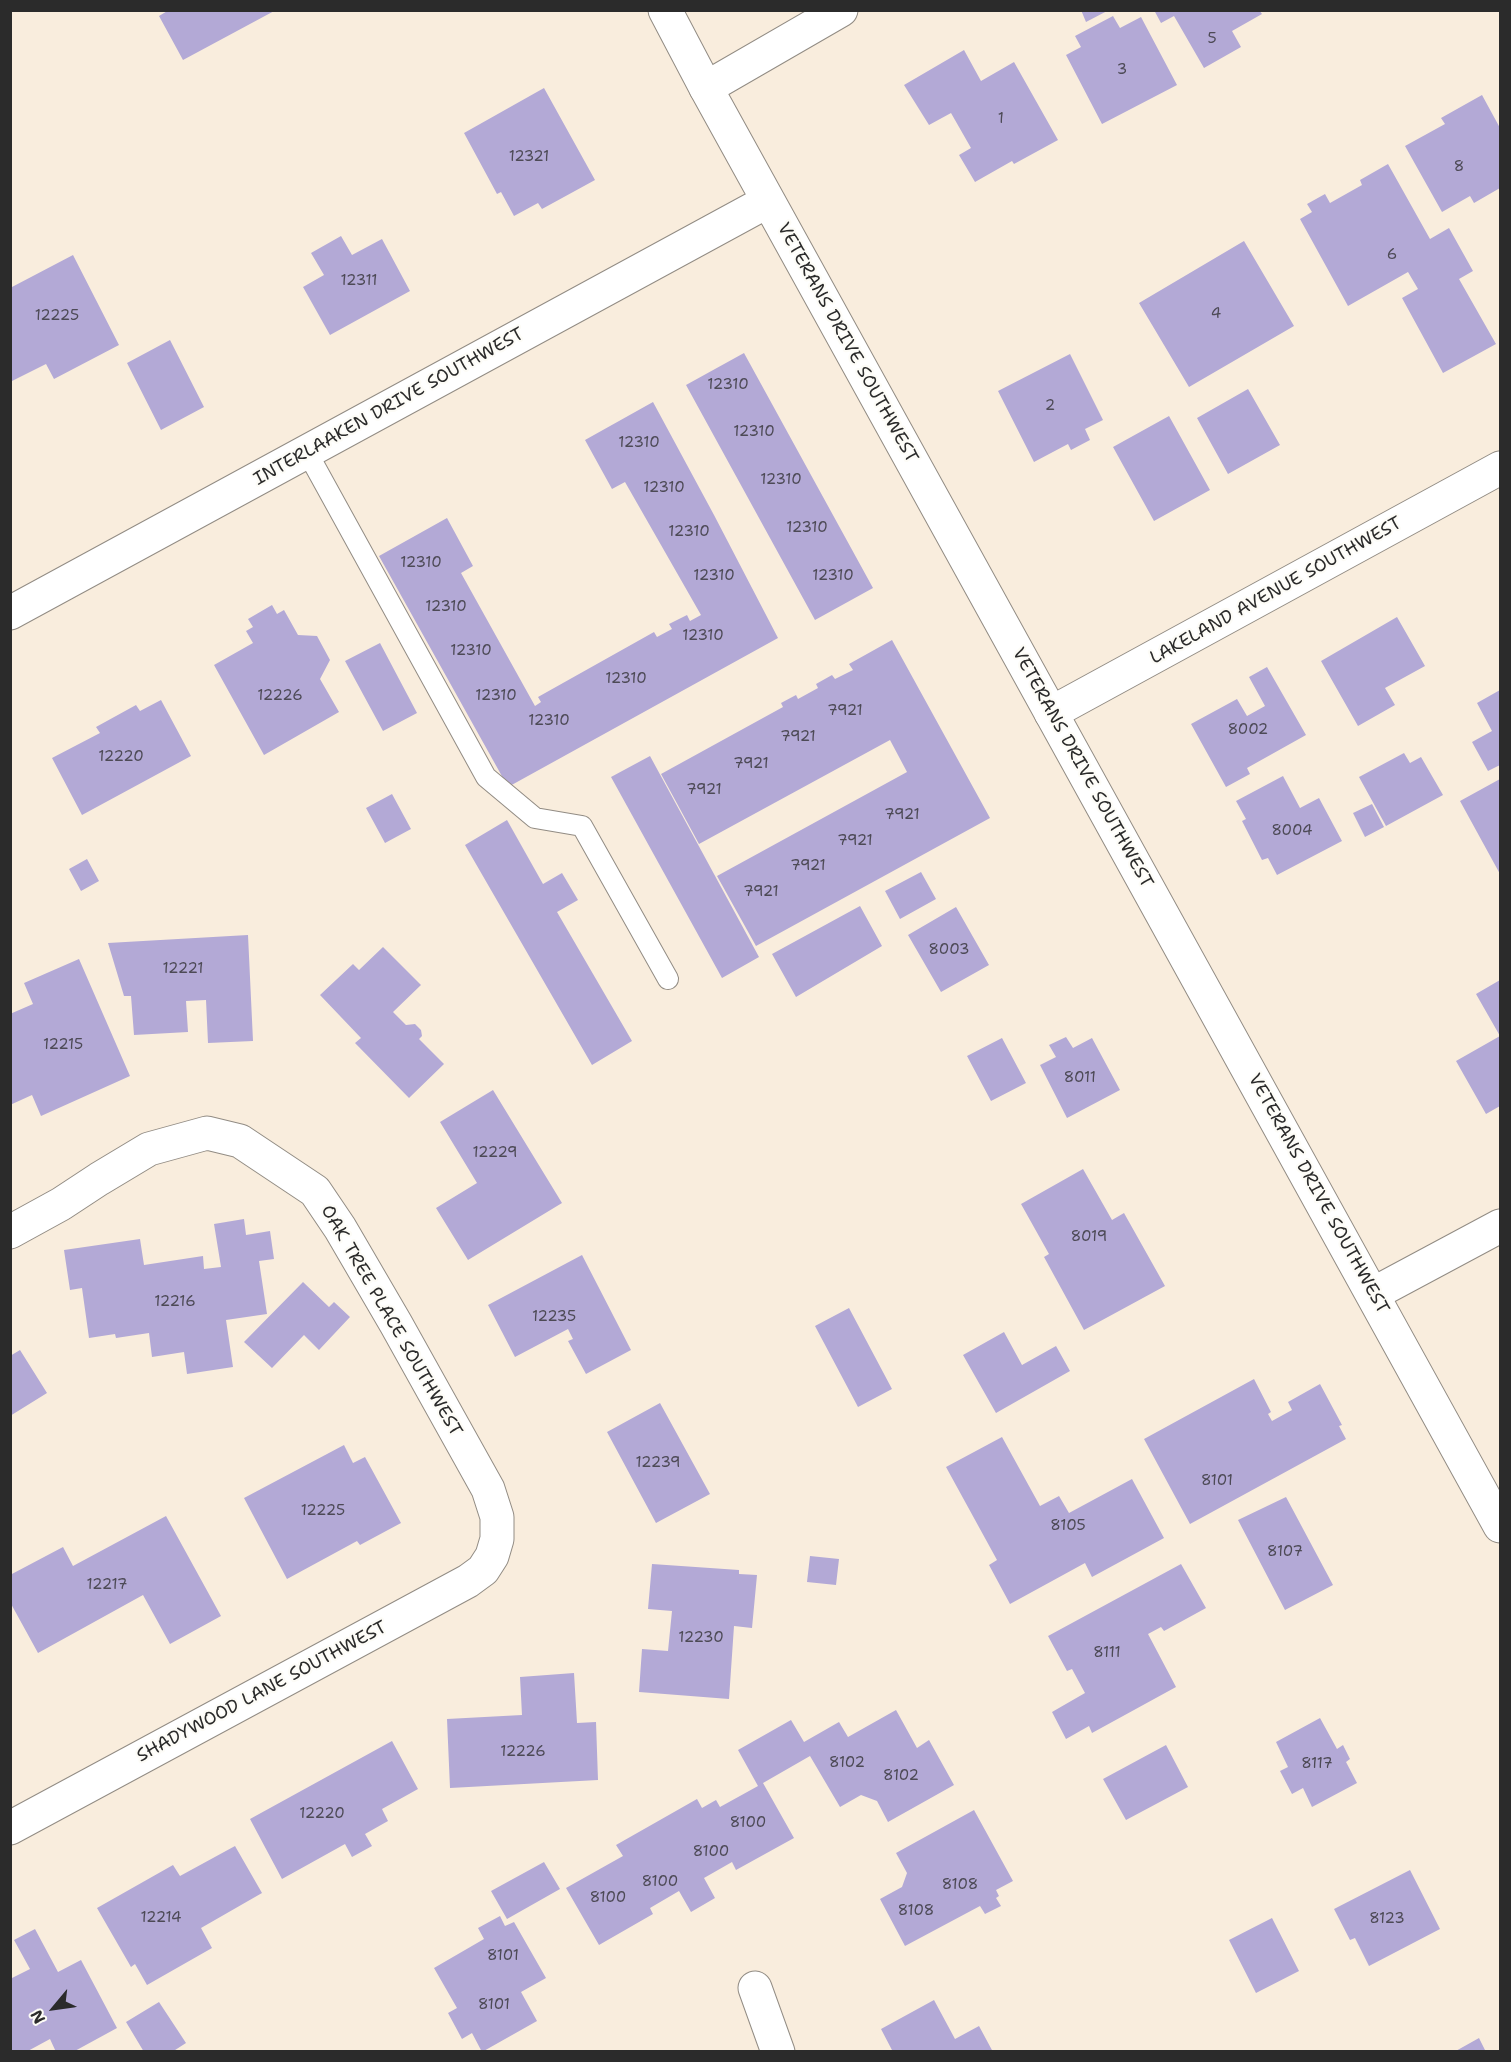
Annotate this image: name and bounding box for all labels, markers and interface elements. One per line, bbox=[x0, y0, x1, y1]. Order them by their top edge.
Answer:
house number: 5 bbox=[1207, 30, 1217, 48]
house number: 3 bbox=[1117, 61, 1127, 79]
house number: 1 bbox=[998, 110, 1004, 128]
house number: 12321 bbox=[509, 148, 549, 166]
house number: 8 bbox=[1454, 158, 1464, 176]
street label: VETERANS DRIVE SOUTHWEST bbox=[772, 219, 922, 467]
house number: 6 bbox=[1387, 246, 1397, 264]
house number: 12311 bbox=[341, 272, 377, 290]
house number: 4 bbox=[1211, 305, 1221, 323]
house number: 12225 bbox=[35, 307, 79, 325]
street label: INTERLAAKEN DRIVE SOUTHWEST bbox=[250, 323, 528, 491]
house number: 12310 bbox=[707, 376, 749, 394]
house number: 2 bbox=[1045, 397, 1055, 415]
house number: 12310 bbox=[733, 423, 775, 441]
house number: 12310 bbox=[618, 434, 660, 452]
house number: 12310 bbox=[760, 471, 802, 489]
house number: 12310 bbox=[643, 479, 685, 497]
street label: LAKELAND AVENUE SOUTHWEST bbox=[1146, 513, 1406, 669]
house number: 12310 bbox=[786, 519, 828, 537]
house number: 12310 bbox=[668, 523, 710, 541]
house number: 12310 bbox=[400, 554, 442, 572]
house number: 12310 bbox=[693, 567, 735, 585]
house number: 12310 bbox=[812, 567, 854, 585]
house number: 12310 bbox=[425, 598, 467, 616]
house number: 12310 bbox=[682, 627, 724, 645]
house number: 12310 bbox=[450, 642, 492, 660]
street label: VETERANS DRIVE SOUTHWEST bbox=[1007, 644, 1157, 892]
house number: 12310 bbox=[605, 670, 647, 688]
house number: 12226 bbox=[257, 687, 303, 705]
house number: 12310 bbox=[475, 687, 517, 705]
house number: 7921 bbox=[827, 702, 863, 720]
house number: 12310 bbox=[528, 712, 570, 730]
house number: 8002 bbox=[1228, 721, 1268, 739]
house number: 7921 bbox=[780, 728, 816, 746]
house number: 12220 bbox=[98, 748, 144, 766]
house number: 7921 bbox=[733, 755, 769, 773]
house number: 7921 bbox=[686, 781, 722, 799]
house number: 7921 bbox=[884, 806, 920, 824]
house number: 8004 bbox=[1271, 822, 1313, 840]
house number: 7921 bbox=[837, 832, 873, 850]
house number: 7921 bbox=[790, 857, 826, 875]
house number: 7921 bbox=[743, 883, 779, 901]
house number: 8003 bbox=[929, 941, 969, 959]
house number: 12221 bbox=[162, 960, 204, 978]
house number: 12215 bbox=[43, 1036, 83, 1054]
house number: 8011 bbox=[1064, 1069, 1096, 1087]
street label: VETERANS DRIVE SOUTHWEST bbox=[1243, 1070, 1393, 1318]
house number: 12229 bbox=[472, 1144, 518, 1162]
street label: OAK TREE PLACE SOUTHWEST bbox=[316, 1202, 466, 1440]
house number: 8019 bbox=[1071, 1228, 1107, 1246]
house number: 12216 bbox=[154, 1293, 196, 1311]
house number: 12235 bbox=[532, 1308, 576, 1326]
house number: 12239 bbox=[635, 1454, 681, 1472]
house number: 8101 bbox=[1201, 1472, 1233, 1490]
house number: 12225 bbox=[301, 1502, 345, 1520]
house number: 8105 bbox=[1050, 1517, 1086, 1535]
house number: 8107 bbox=[1267, 1543, 1303, 1561]
house number: 12217 bbox=[87, 1576, 127, 1594]
street label: SHADYWOOD LANE SOUTHWEST bbox=[133, 1617, 391, 1767]
house number: 12230 bbox=[678, 1629, 724, 1647]
house number: 8111 bbox=[1093, 1644, 1121, 1662]
house number: 12226 bbox=[500, 1743, 546, 1761]
house number: 8102 bbox=[829, 1754, 865, 1772]
house number: 8117 bbox=[1301, 1755, 1333, 1773]
house number: 8102 bbox=[883, 1767, 919, 1785]
house number: 12220 bbox=[299, 1805, 345, 1823]
house number: 8100 bbox=[730, 1814, 766, 1832]
house number: 8100 bbox=[693, 1843, 729, 1861]
house number: 8100 bbox=[642, 1873, 678, 1891]
house number: 8108 bbox=[942, 1876, 978, 1894]
house number: 8100 bbox=[590, 1889, 626, 1907]
house number: 8108 bbox=[898, 1902, 934, 1920]
house number: 12214 bbox=[140, 1909, 182, 1927]
house number: 8123 bbox=[1369, 1910, 1405, 1928]
house number: 8101 bbox=[487, 1947, 519, 1965]
north arrow bbox=[24, 1978, 84, 2038]
house number: 8101 bbox=[478, 1996, 510, 2014]
text: N bbox=[26, 2006, 50, 2028]

